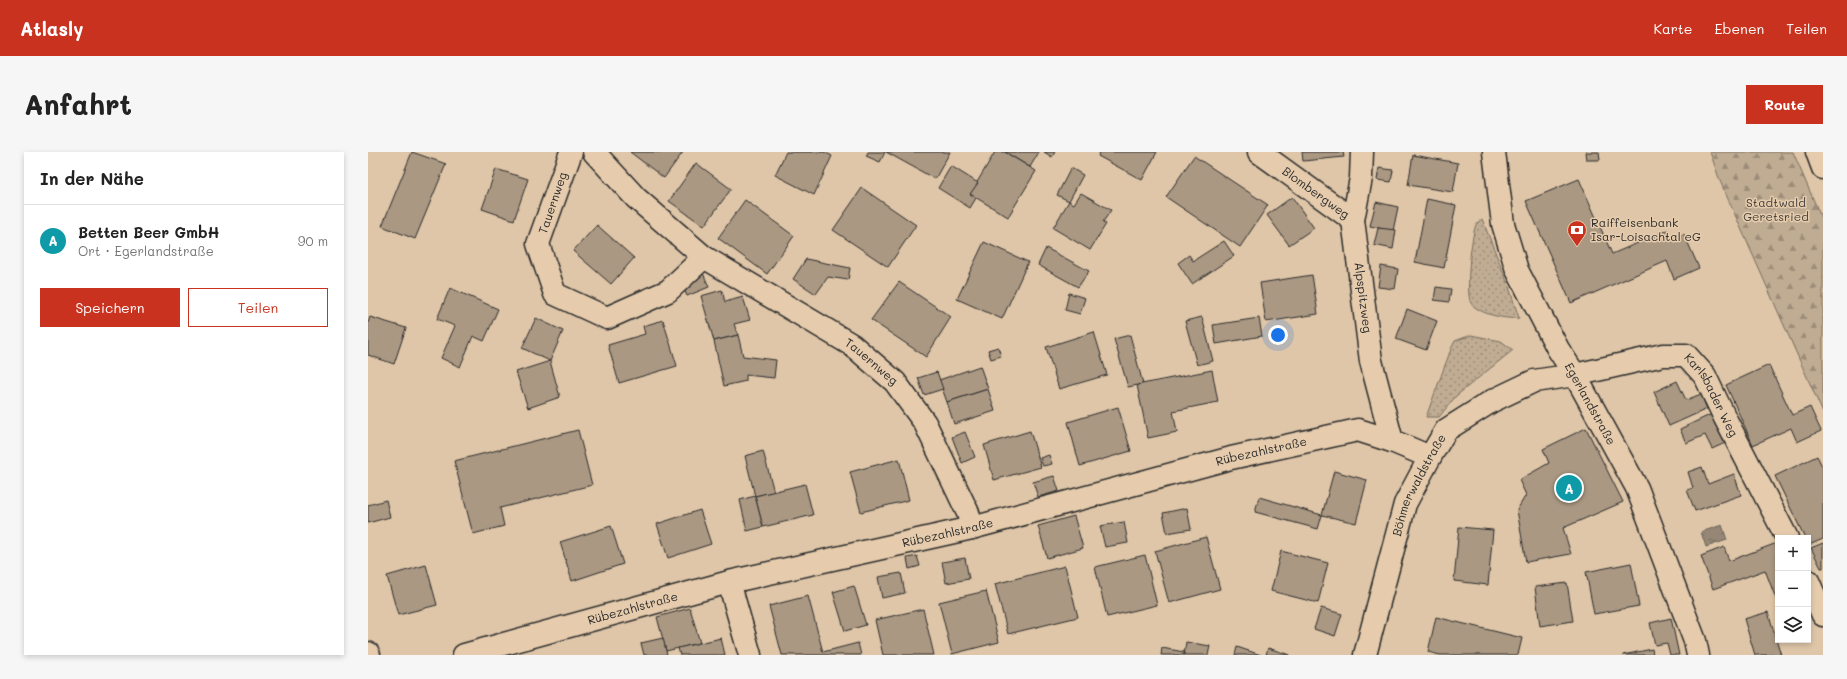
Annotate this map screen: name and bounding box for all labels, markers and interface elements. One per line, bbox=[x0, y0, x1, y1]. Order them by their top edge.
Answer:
text: Atlasly bbox=[20, 16, 83, 41]
text: Karte bbox=[1653, 19, 1693, 38]
text: Ebenen bbox=[1715, 19, 1764, 38]
text: Teilen bbox=[1786, 19, 1827, 38]
button: Route bbox=[1746, 85, 1823, 124]
text: Anfahrt bbox=[24, 86, 132, 122]
street label: Blombergweg bbox=[1280, 163, 1353, 222]
text: In der Nähe bbox=[40, 167, 144, 189]
street label: Tauernweg bbox=[534, 170, 570, 236]
park label: Stadtwald Geretsried bbox=[1743, 194, 1809, 224]
place label: Raiffeisenbank Isar-Loisachtal eG bbox=[1591, 214, 1701, 244]
bank icon: Raiffeisenbank Isar-Loisachtal eG bbox=[1566, 219, 1588, 247]
text: Betten Beer GmbH bbox=[78, 222, 220, 242]
text: A bbox=[48, 232, 58, 249]
text: 90 m bbox=[298, 232, 328, 249]
text: Ort · Egerlandstraße bbox=[78, 242, 214, 259]
street label: Alpspitzweg bbox=[1351, 261, 1376, 334]
button: Speichern bbox=[40, 288, 180, 327]
button: Teilen bbox=[188, 288, 328, 327]
your location bbox=[1268, 325, 1288, 345]
street label: Tauernweg bbox=[843, 334, 902, 388]
street label: Karlsbader Weg bbox=[1681, 349, 1742, 439]
street label: Egerlandstraße bbox=[1562, 360, 1620, 447]
street label: Böhmerwaldstraße bbox=[1388, 431, 1449, 538]
street label: Rübezahlstraße bbox=[1214, 433, 1308, 469]
pin: A bbox=[1556, 473, 1582, 503]
street label: Rübezahlstraße bbox=[900, 514, 995, 550]
map controls bbox=[1775, 535, 1811, 643]
button: + bbox=[1775, 535, 1811, 571]
button: − bbox=[1775, 571, 1811, 607]
street label: Rübezahlstraße bbox=[585, 587, 679, 628]
button: layers bbox=[1775, 607, 1811, 643]

